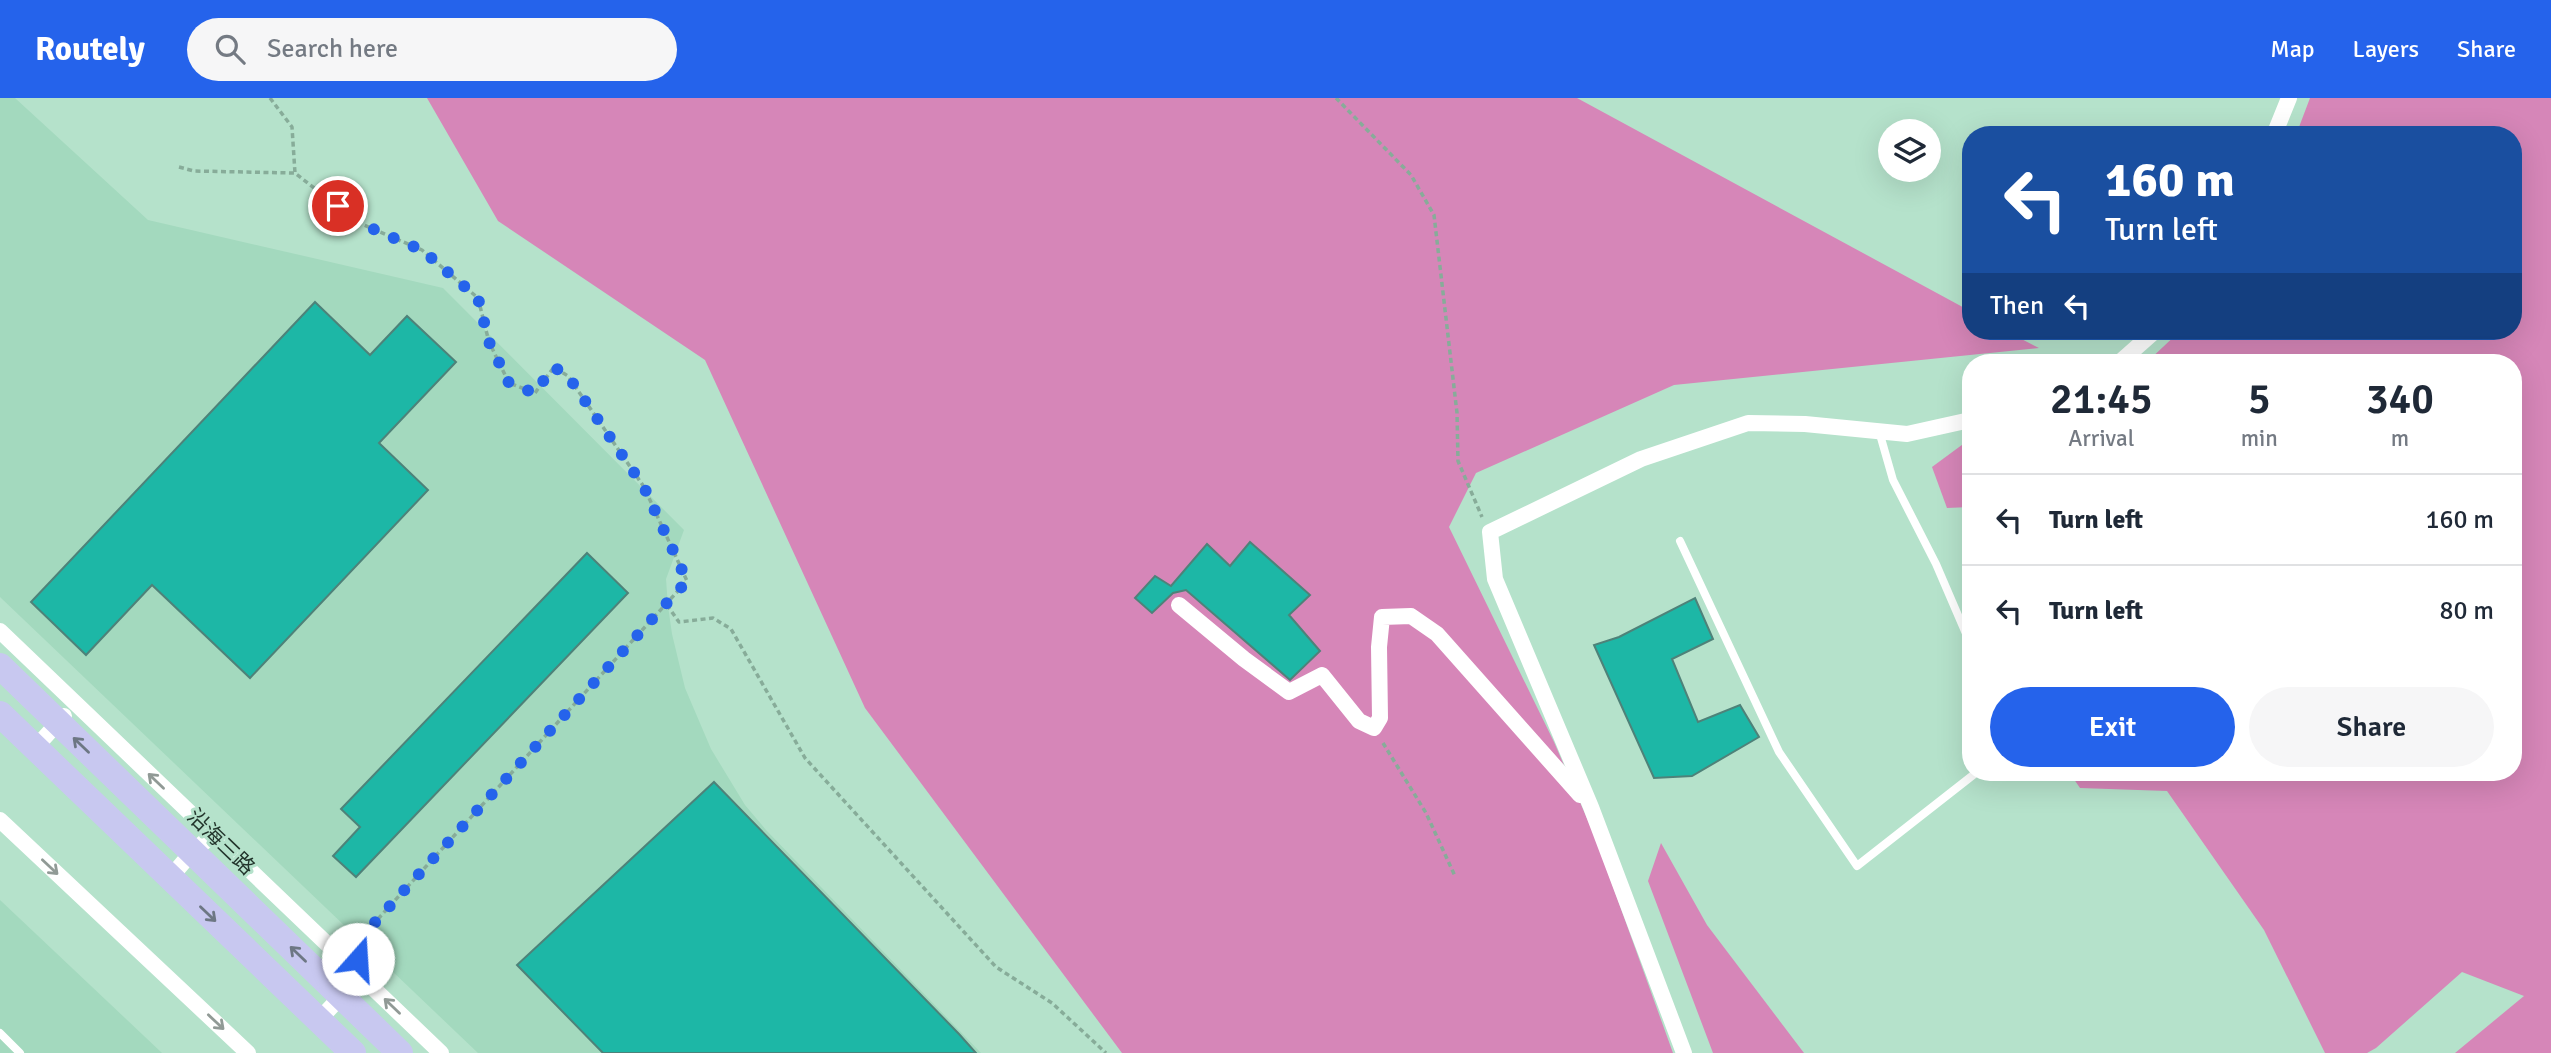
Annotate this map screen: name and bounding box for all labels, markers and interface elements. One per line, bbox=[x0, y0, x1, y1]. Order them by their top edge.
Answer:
search box bbox=[187, 18, 677, 81]
text: Routely bbox=[35, 29, 145, 70]
icon: search bbox=[211, 30, 249, 68]
text: Search here bbox=[267, 33, 398, 65]
text: Map bbox=[2270, 34, 2315, 64]
text: Layers bbox=[2353, 34, 2419, 64]
text: Share bbox=[2457, 34, 2516, 64]
map controls bbox=[1878, 119, 1941, 182]
button: layers bbox=[1878, 119, 1941, 182]
text: 160 m bbox=[2105, 150, 2235, 210]
icon: left bbox=[1990, 154, 2081, 245]
pin bbox=[308, 176, 368, 236]
icon: arrive bbox=[319, 187, 357, 225]
text: Turn left bbox=[2105, 210, 2218, 249]
icon: left bbox=[2058, 287, 2096, 325]
text: Then bbox=[1990, 290, 2044, 322]
text: 21:45 bbox=[2050, 374, 2153, 425]
text: 5 bbox=[2248, 374, 2271, 425]
text: 340 bbox=[2366, 374, 2434, 425]
text: Arrival bbox=[2068, 424, 2134, 453]
text: min bbox=[2241, 424, 2278, 453]
text: m bbox=[2391, 424, 2409, 453]
icon: left bbox=[1990, 501, 2028, 539]
text: Turn left bbox=[2049, 504, 2143, 536]
text: 160 m bbox=[2425, 504, 2494, 536]
icon: left bbox=[1990, 592, 2028, 630]
text: Turn left bbox=[2049, 595, 2143, 627]
text: 80 m bbox=[2439, 595, 2494, 627]
button: Exit bbox=[1990, 687, 2235, 767]
button: Share bbox=[2249, 687, 2494, 767]
one-way arrow bbox=[73, 737, 90, 754]
one-way arrow bbox=[148, 772, 165, 789]
street label: 沿海三路 bbox=[182, 803, 260, 881]
one-way arrow bbox=[41, 858, 58, 875]
one-way arrow bbox=[199, 906, 216, 923]
position arrow bbox=[321, 922, 395, 996]
one-way arrow bbox=[290, 946, 307, 963]
one-way arrow bbox=[384, 997, 401, 1014]
one-way arrow bbox=[207, 1014, 224, 1031]

